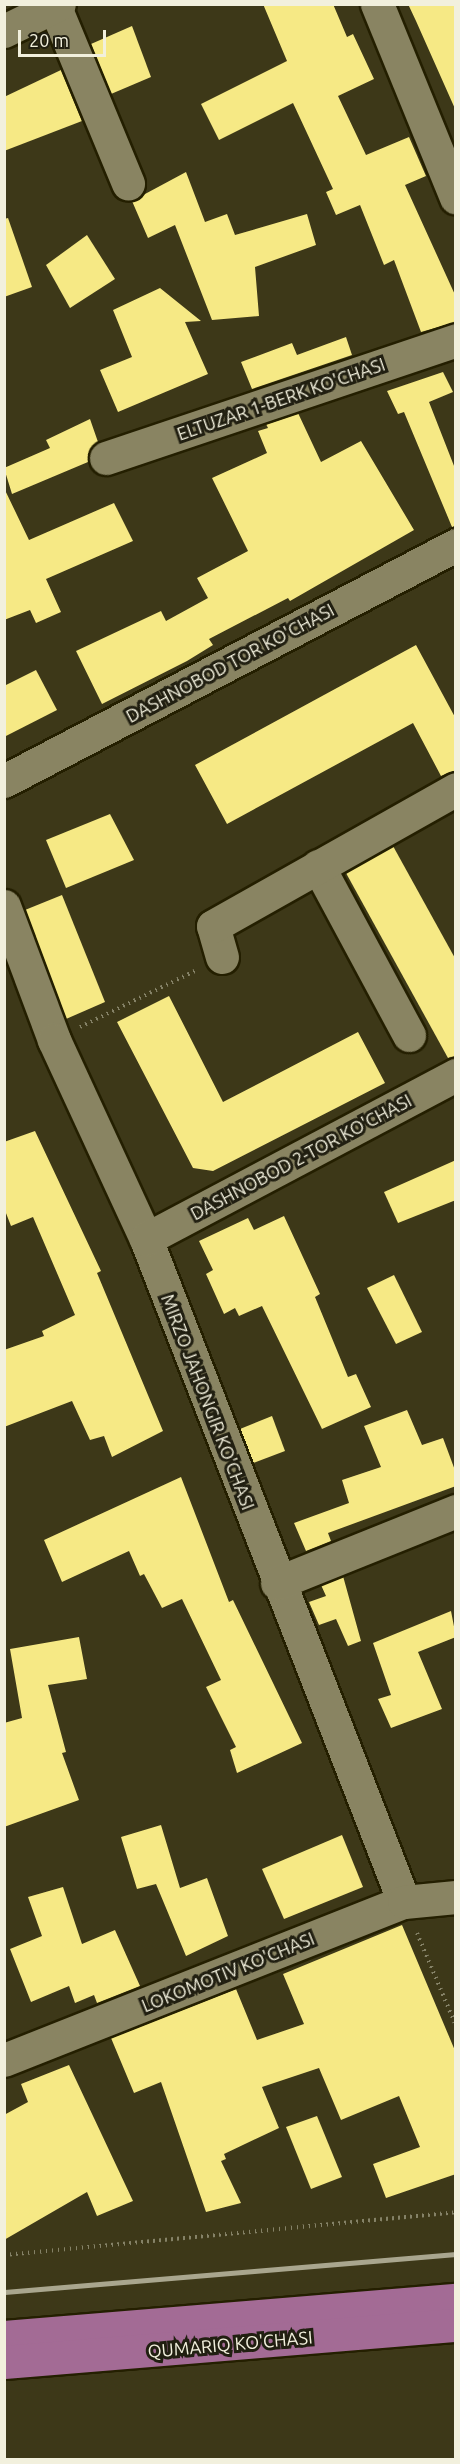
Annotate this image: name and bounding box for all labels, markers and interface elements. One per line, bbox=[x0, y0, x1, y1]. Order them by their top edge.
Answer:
scale bar bbox=[21, 18, 110, 56]
text: 20 m bbox=[29, 30, 69, 50]
street label: ELTUZAR 1-BERK KO'CHASI bbox=[174, 353, 388, 445]
street label: DASHNOBOD TOR KO'CHASI bbox=[122, 599, 338, 727]
street label: DASHNOBOD 2-TOR KO'CHASI bbox=[187, 1089, 415, 1225]
street label: MIRZO JAHONGIR KO'CHASI bbox=[157, 1291, 259, 1513]
street label: LOKOMOTIV KO'CHASI bbox=[138, 1927, 318, 2017]
street label: QUMARIQ KO'CHASI bbox=[147, 2326, 313, 2362]

